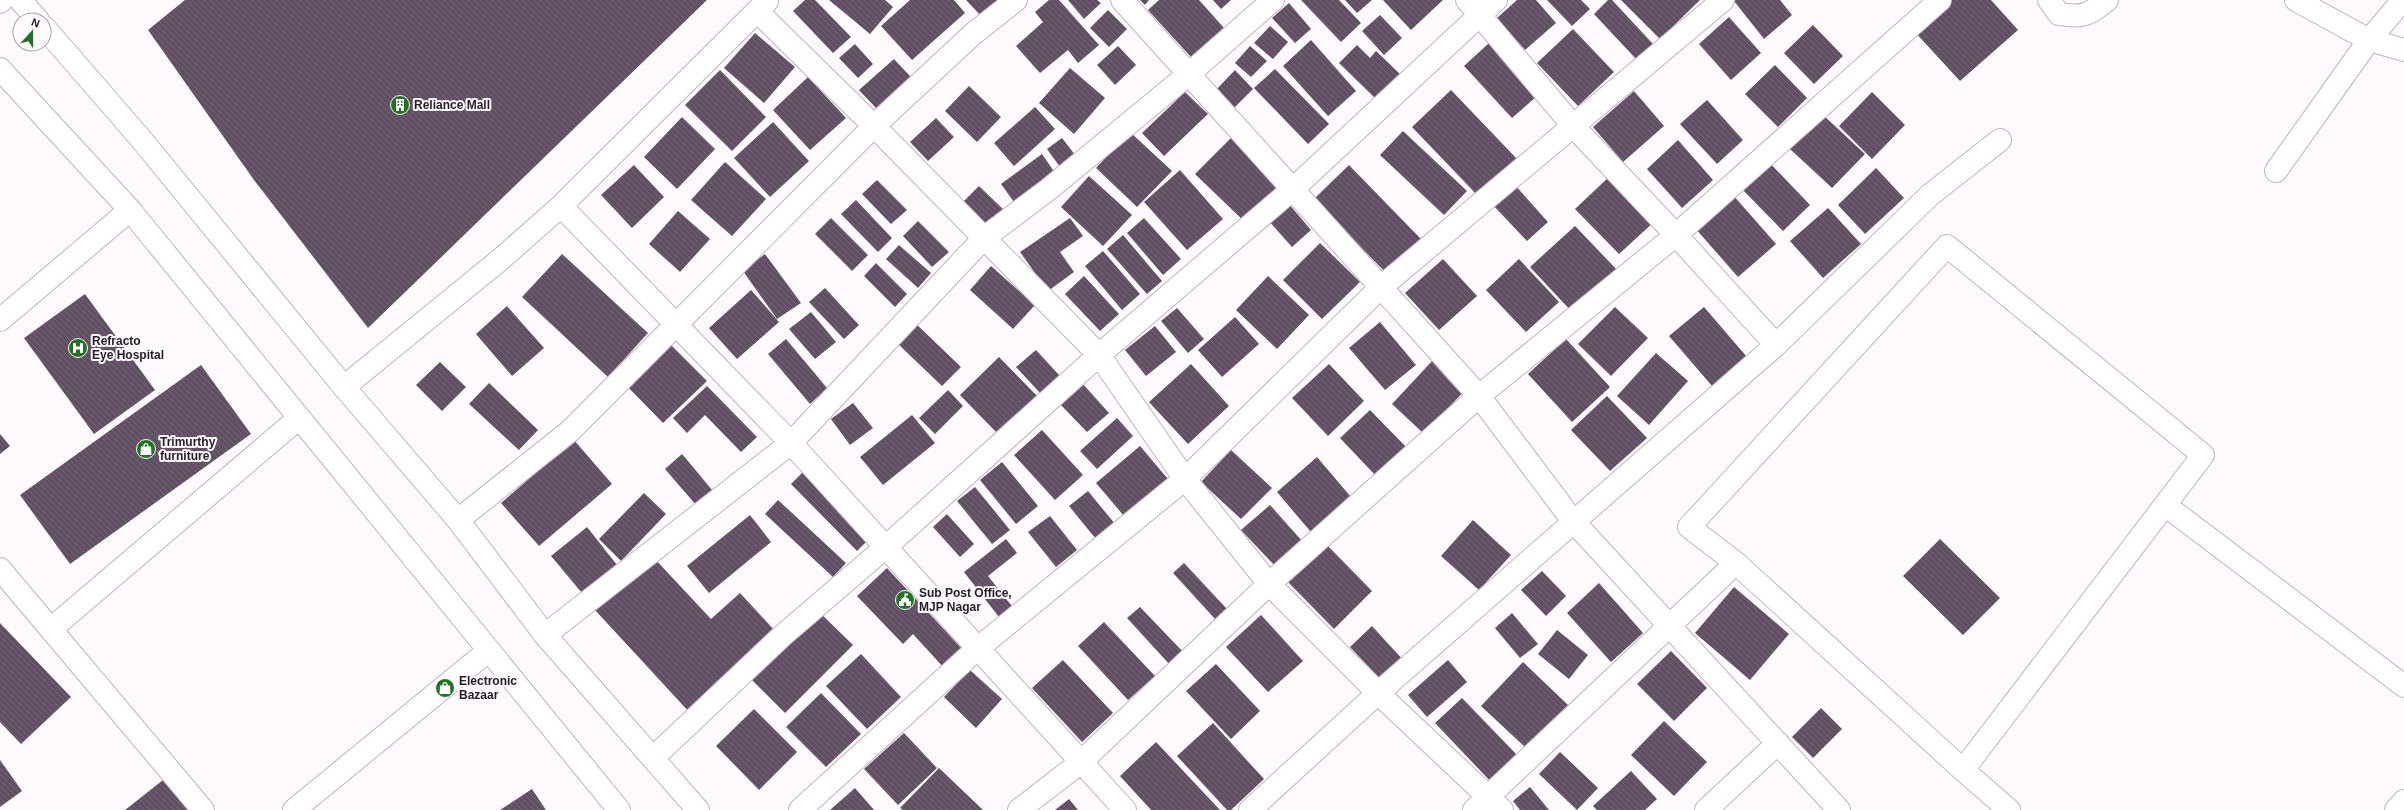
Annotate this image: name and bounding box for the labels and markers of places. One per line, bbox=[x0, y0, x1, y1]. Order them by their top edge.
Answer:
building icon: Reliance Mall bbox=[389, 94, 411, 116]
place label: Reliance Mall bbox=[414, 98, 490, 112]
place label: Refracto Eye Hospital bbox=[92, 334, 164, 362]
hospital icon: Refracto Eye Hospital bbox=[67, 337, 89, 359]
place label: Trimurthy furniture bbox=[160, 435, 216, 463]
shop icon: Trimurthy furniture bbox=[135, 438, 157, 460]
place label: Sub Post Office, MJP Nagar bbox=[919, 586, 1012, 614]
public building icon: Sub Post Office, MJP Nagar bbox=[894, 589, 916, 611]
place label: Electronic Bazaar bbox=[459, 674, 517, 702]
shop icon: Electronic Bazaar bbox=[434, 677, 456, 699]

